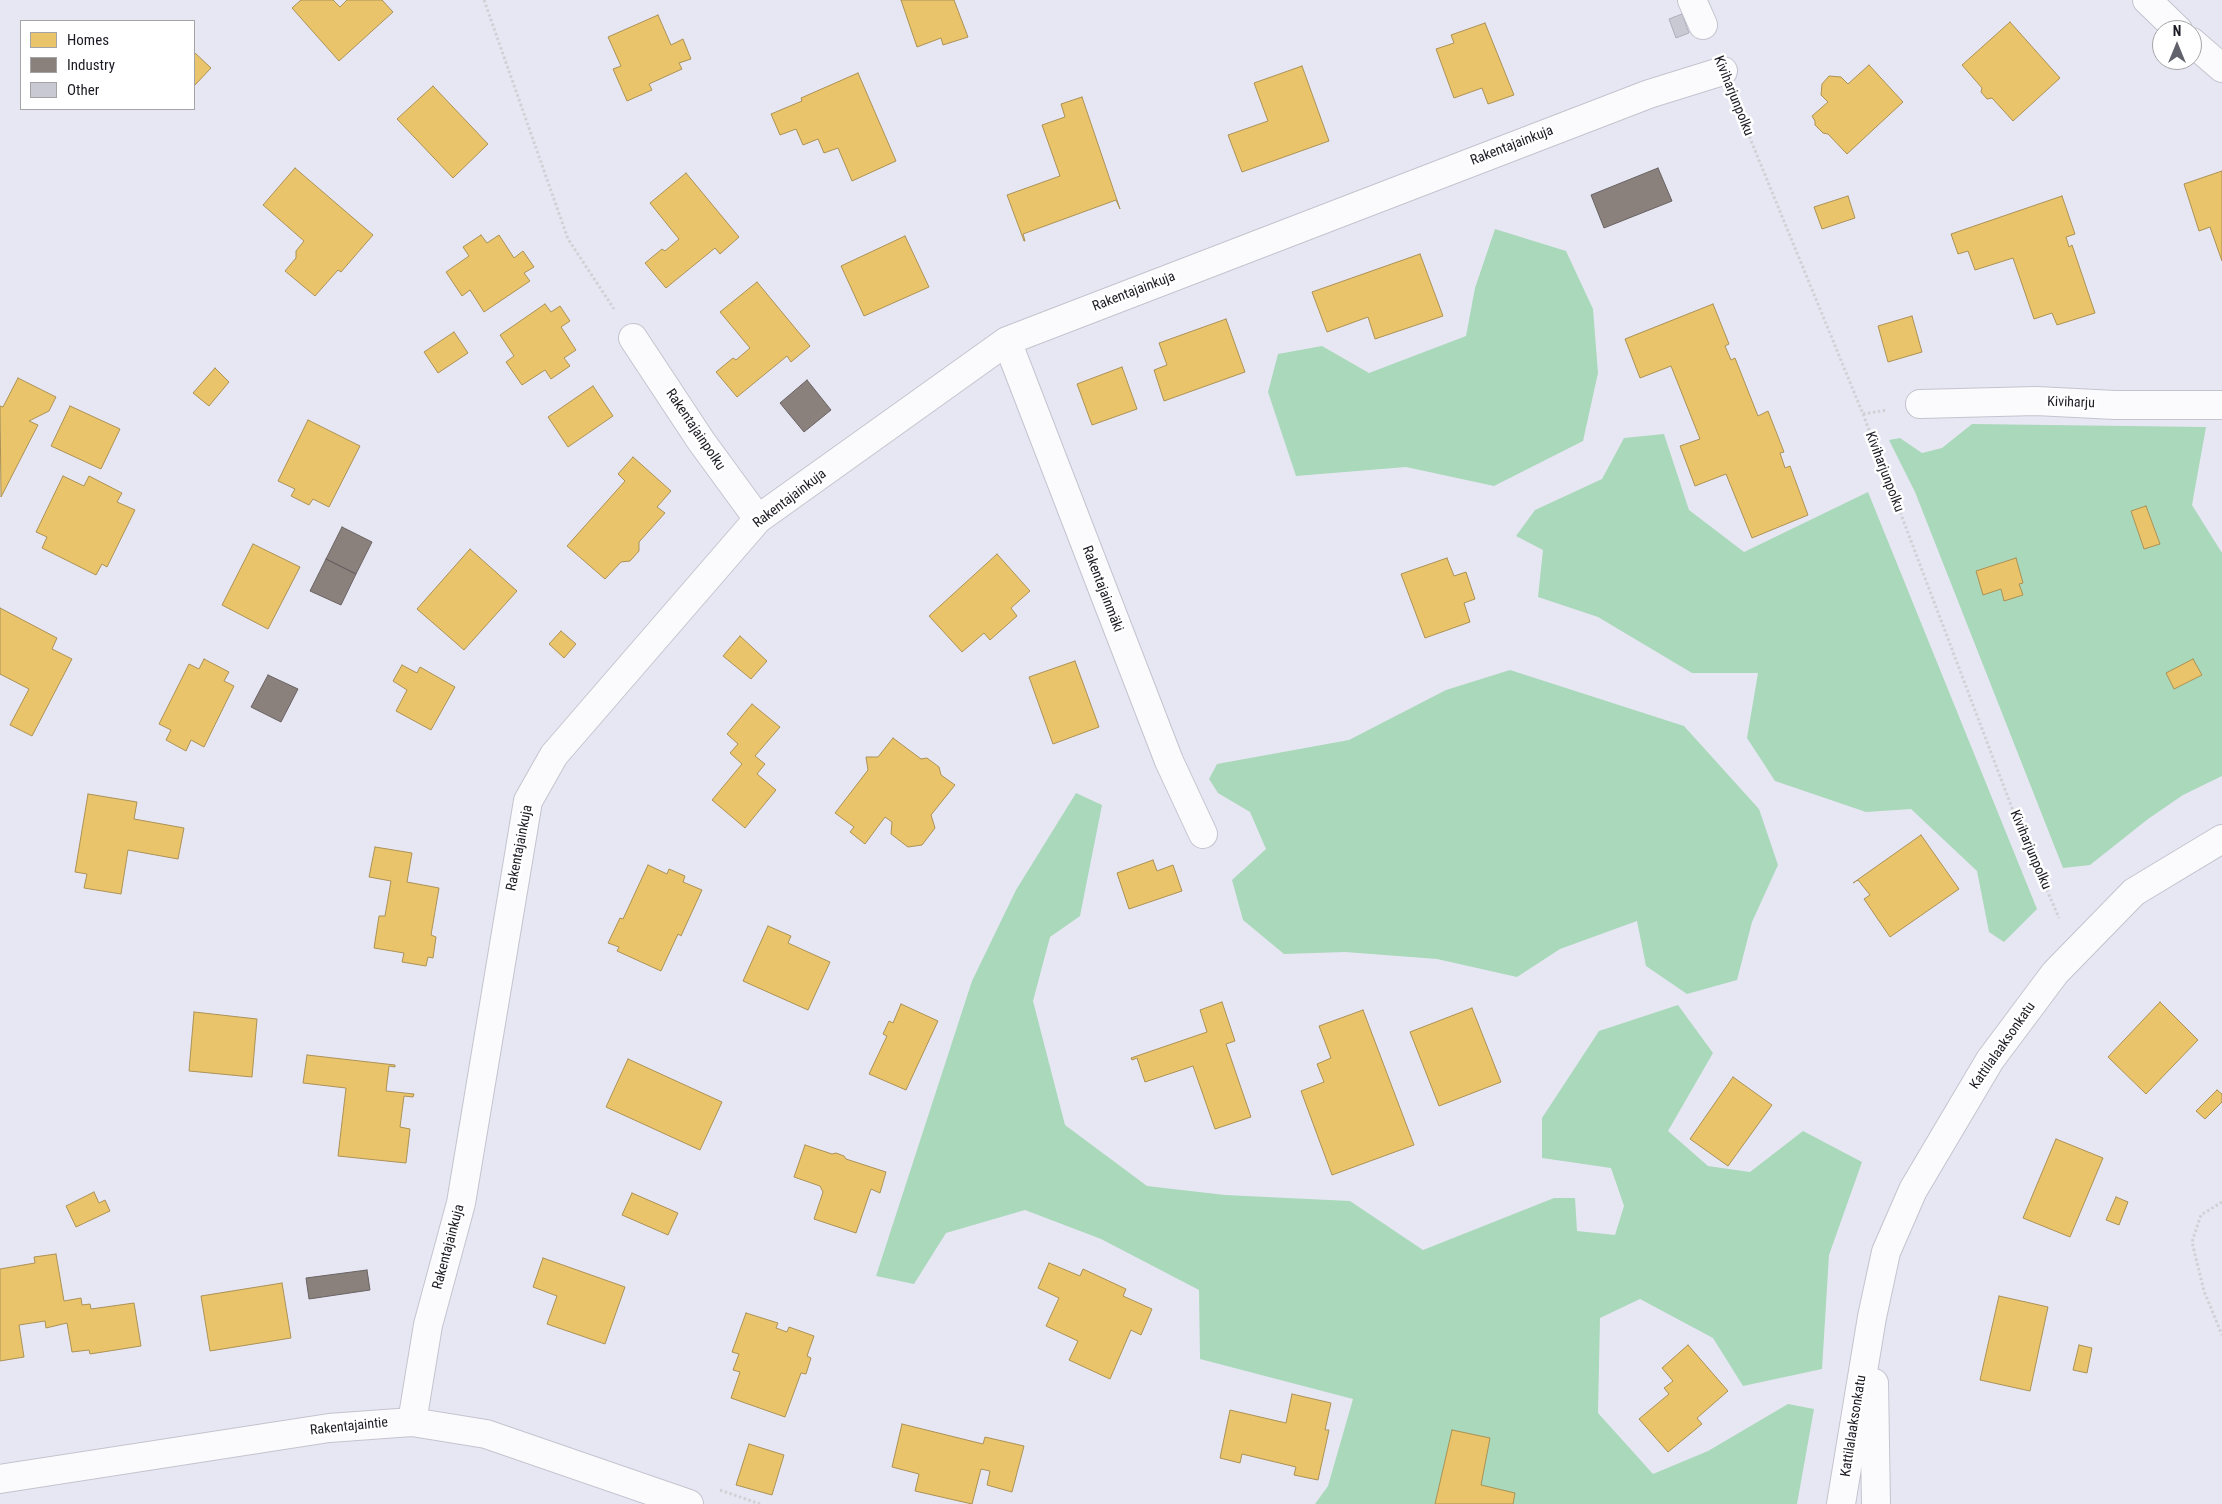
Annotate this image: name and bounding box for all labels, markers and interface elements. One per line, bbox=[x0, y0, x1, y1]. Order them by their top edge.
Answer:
legend bbox=[20, 20, 195, 110]
north arrow bbox=[2152, 20, 2202, 70]
text: N bbox=[2173, 23, 2181, 39]
text: Homes bbox=[67, 31, 109, 49]
street label: Kiviharjunpolku bbox=[1709, 54, 1757, 138]
text: Industry bbox=[67, 56, 115, 74]
text: Other bbox=[67, 81, 99, 99]
street label: Rakentajainkuja bbox=[1468, 123, 1556, 169]
street label: Rakentajainkuja bbox=[1090, 269, 1178, 315]
street label: Rakentajainpolku bbox=[662, 386, 728, 474]
street label: Kiviharju bbox=[2047, 394, 2095, 412]
street label: Kiviharjunpolku bbox=[1861, 429, 1907, 515]
street label: Rakentajainkuja bbox=[750, 466, 830, 532]
street label: Rakentajainmäki bbox=[1078, 543, 1126, 635]
street label: Rakentajainkuja bbox=[503, 804, 537, 892]
street label: Kiviharjunpolku bbox=[2006, 808, 2054, 892]
street label: Kattilalaaksonkatu bbox=[1967, 999, 2039, 1093]
street label: Rakentajainkuja bbox=[430, 1203, 468, 1291]
street label: Kattilalaaksonkatu bbox=[1838, 1374, 1870, 1478]
street label: Rakentajaintie bbox=[309, 1415, 389, 1439]

